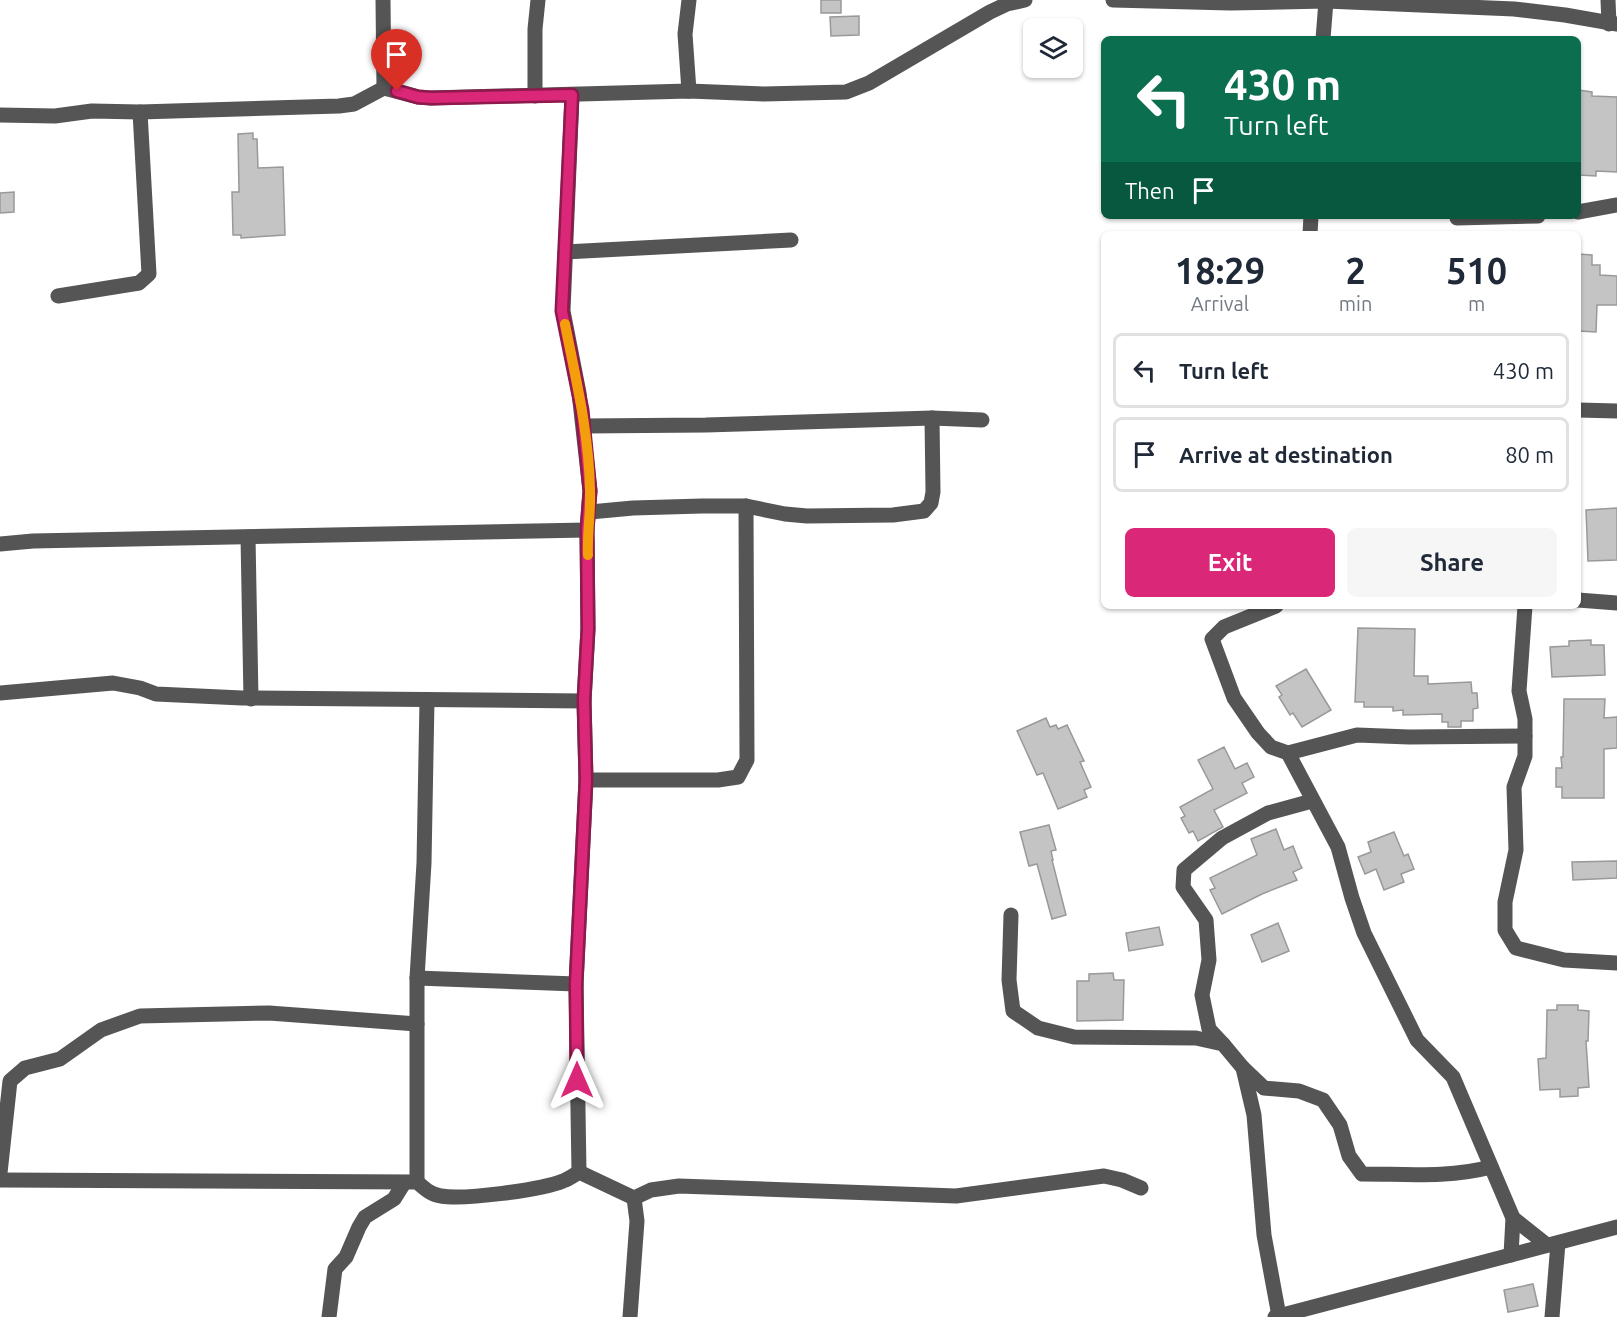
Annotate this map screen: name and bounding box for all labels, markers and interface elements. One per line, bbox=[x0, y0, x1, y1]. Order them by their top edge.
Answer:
map controls bbox=[1023, 18, 1083, 78]
button: layers bbox=[1023, 18, 1083, 78]
pin bbox=[371, 29, 422, 91]
icon: arrive bbox=[380, 38, 413, 71]
icon: left bbox=[1125, 60, 1203, 138]
text: 430 m bbox=[1224, 61, 1341, 108]
text: Turn left bbox=[1224, 110, 1328, 140]
icon: arrive bbox=[1187, 174, 1220, 207]
text: Then bbox=[1125, 178, 1175, 203]
text: 18:29 bbox=[1175, 250, 1265, 291]
text: 2 bbox=[1345, 250, 1366, 291]
text: 510 bbox=[1446, 250, 1507, 291]
text: Arrival bbox=[1191, 292, 1249, 315]
text: min bbox=[1339, 292, 1372, 315]
text: m bbox=[1468, 292, 1485, 315]
icon: left bbox=[1128, 354, 1161, 387]
text: Turn left bbox=[1179, 358, 1269, 383]
text: 430 m bbox=[1493, 358, 1554, 383]
icon: arrive bbox=[1128, 438, 1161, 471]
text: Arrive at destination bbox=[1179, 442, 1393, 467]
text: 80 m bbox=[1505, 442, 1554, 467]
button: Exit bbox=[1125, 528, 1335, 597]
button: Share bbox=[1347, 528, 1557, 597]
position arrow bbox=[545, 1048, 609, 1112]

